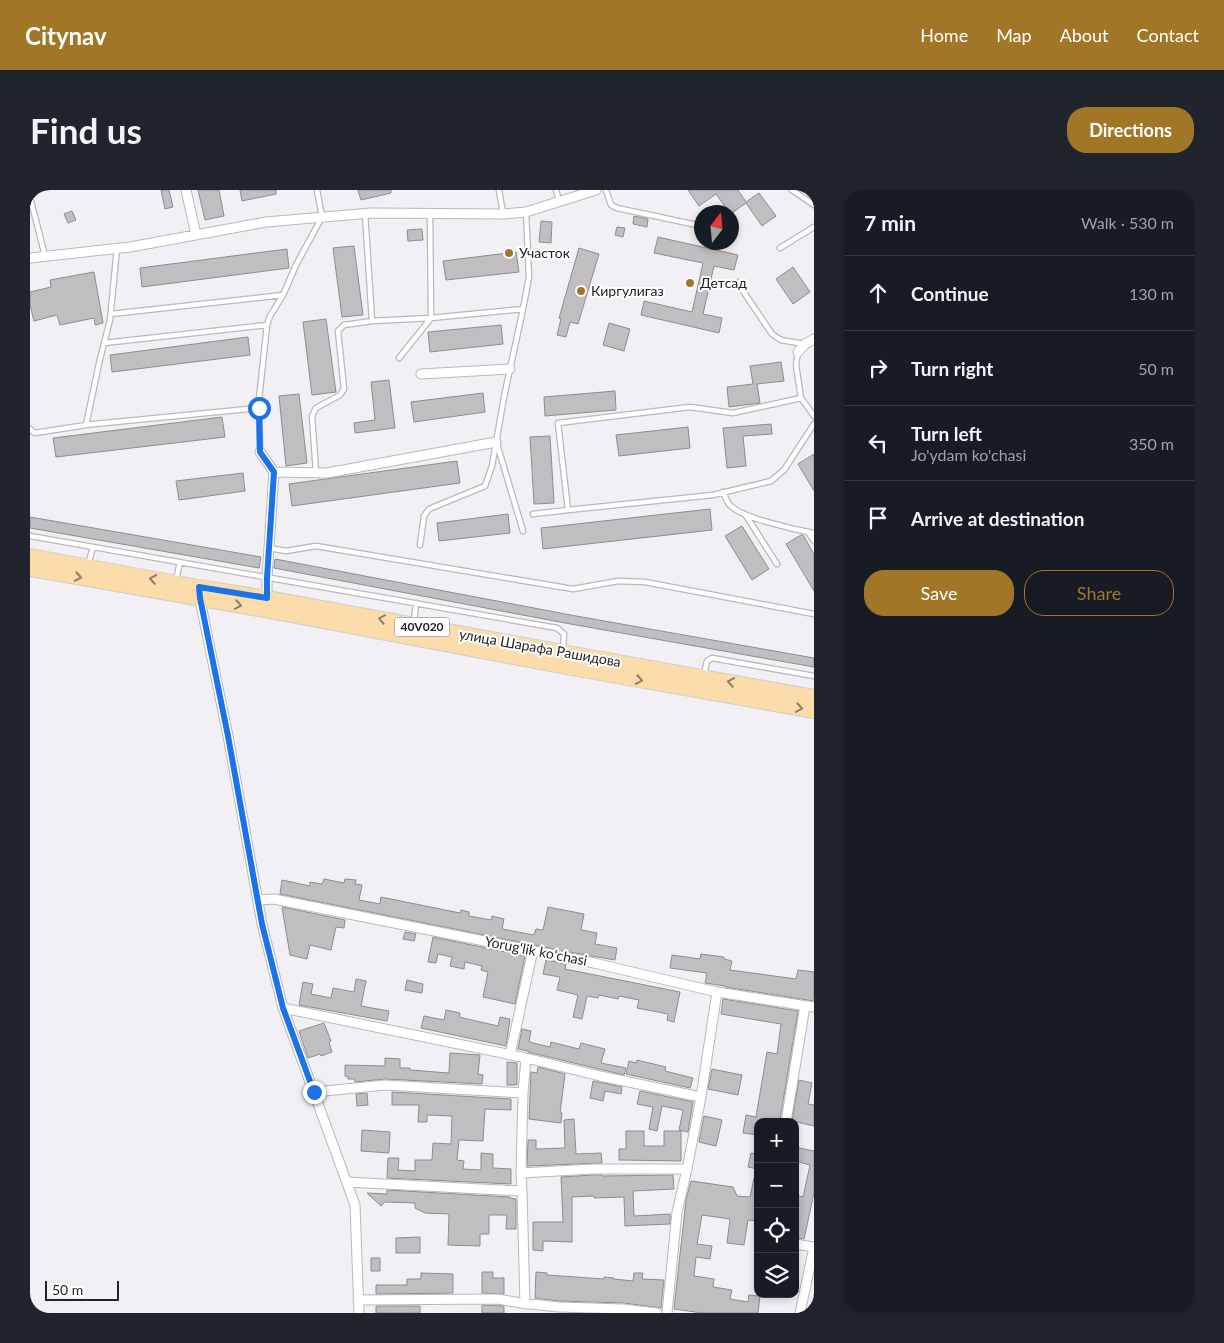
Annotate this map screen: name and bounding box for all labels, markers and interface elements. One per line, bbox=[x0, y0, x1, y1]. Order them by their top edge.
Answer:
text: Citynav bbox=[25, 21, 107, 50]
text: Home bbox=[920, 24, 968, 46]
text: Map bbox=[996, 24, 1032, 46]
text: About bbox=[1060, 24, 1109, 46]
text: Contact bbox=[1137, 24, 1199, 46]
button: Directions bbox=[1067, 107, 1194, 153]
text: Find us bbox=[30, 109, 142, 151]
north arrow bbox=[694, 205, 739, 250]
text: 7 min bbox=[864, 210, 916, 235]
text: Walk · 530 m bbox=[1081, 213, 1174, 232]
place label: Участок bbox=[519, 244, 571, 261]
marker: Участок bbox=[503, 247, 515, 259]
place label: Детсад bbox=[700, 274, 747, 291]
marker: Детсад bbox=[684, 277, 696, 289]
icon: ahead bbox=[864, 279, 892, 307]
place label: Киргулигаз bbox=[591, 282, 664, 299]
text: Continue bbox=[911, 282, 989, 305]
text: 130 m bbox=[1129, 284, 1174, 303]
marker: Киргулигаз bbox=[575, 285, 587, 297]
icon: right bbox=[864, 354, 892, 382]
text: Turn right bbox=[911, 357, 993, 380]
text: 50 m bbox=[1138, 359, 1174, 378]
route start bbox=[248, 397, 271, 420]
text: Turn left bbox=[911, 422, 982, 445]
icon: left bbox=[864, 429, 892, 457]
text: 350 m bbox=[1129, 434, 1174, 453]
text: Jo'ydam ko'chasi bbox=[911, 445, 1026, 464]
icon: arrive bbox=[864, 504, 892, 532]
text: Arrive at destination bbox=[911, 507, 1084, 530]
button: Save bbox=[864, 570, 1014, 616]
button: Share bbox=[1024, 570, 1174, 616]
one-way arrow bbox=[74, 572, 82, 582]
one-way arrow bbox=[149, 574, 158, 584]
one-way arrow bbox=[234, 599, 243, 609]
one-way arrow bbox=[378, 615, 387, 625]
road number: 40V020 bbox=[394, 618, 450, 637]
street label: улица Шарафа Рашидова bbox=[458, 625, 622, 670]
one-way arrow bbox=[634, 674, 643, 684]
one-way arrow bbox=[727, 678, 736, 688]
one-way arrow bbox=[794, 703, 803, 713]
street label: Yorugʻlik koʻchasi bbox=[483, 932, 589, 969]
route end bbox=[303, 1081, 326, 1104]
map controls bbox=[754, 1118, 799, 1298]
button: + bbox=[754, 1118, 799, 1163]
button: − bbox=[754, 1163, 799, 1208]
button: locate bbox=[754, 1208, 799, 1253]
button: layers bbox=[754, 1253, 799, 1298]
scale bar bbox=[45, 1278, 119, 1301]
text: 50 m bbox=[52, 1281, 83, 1298]

